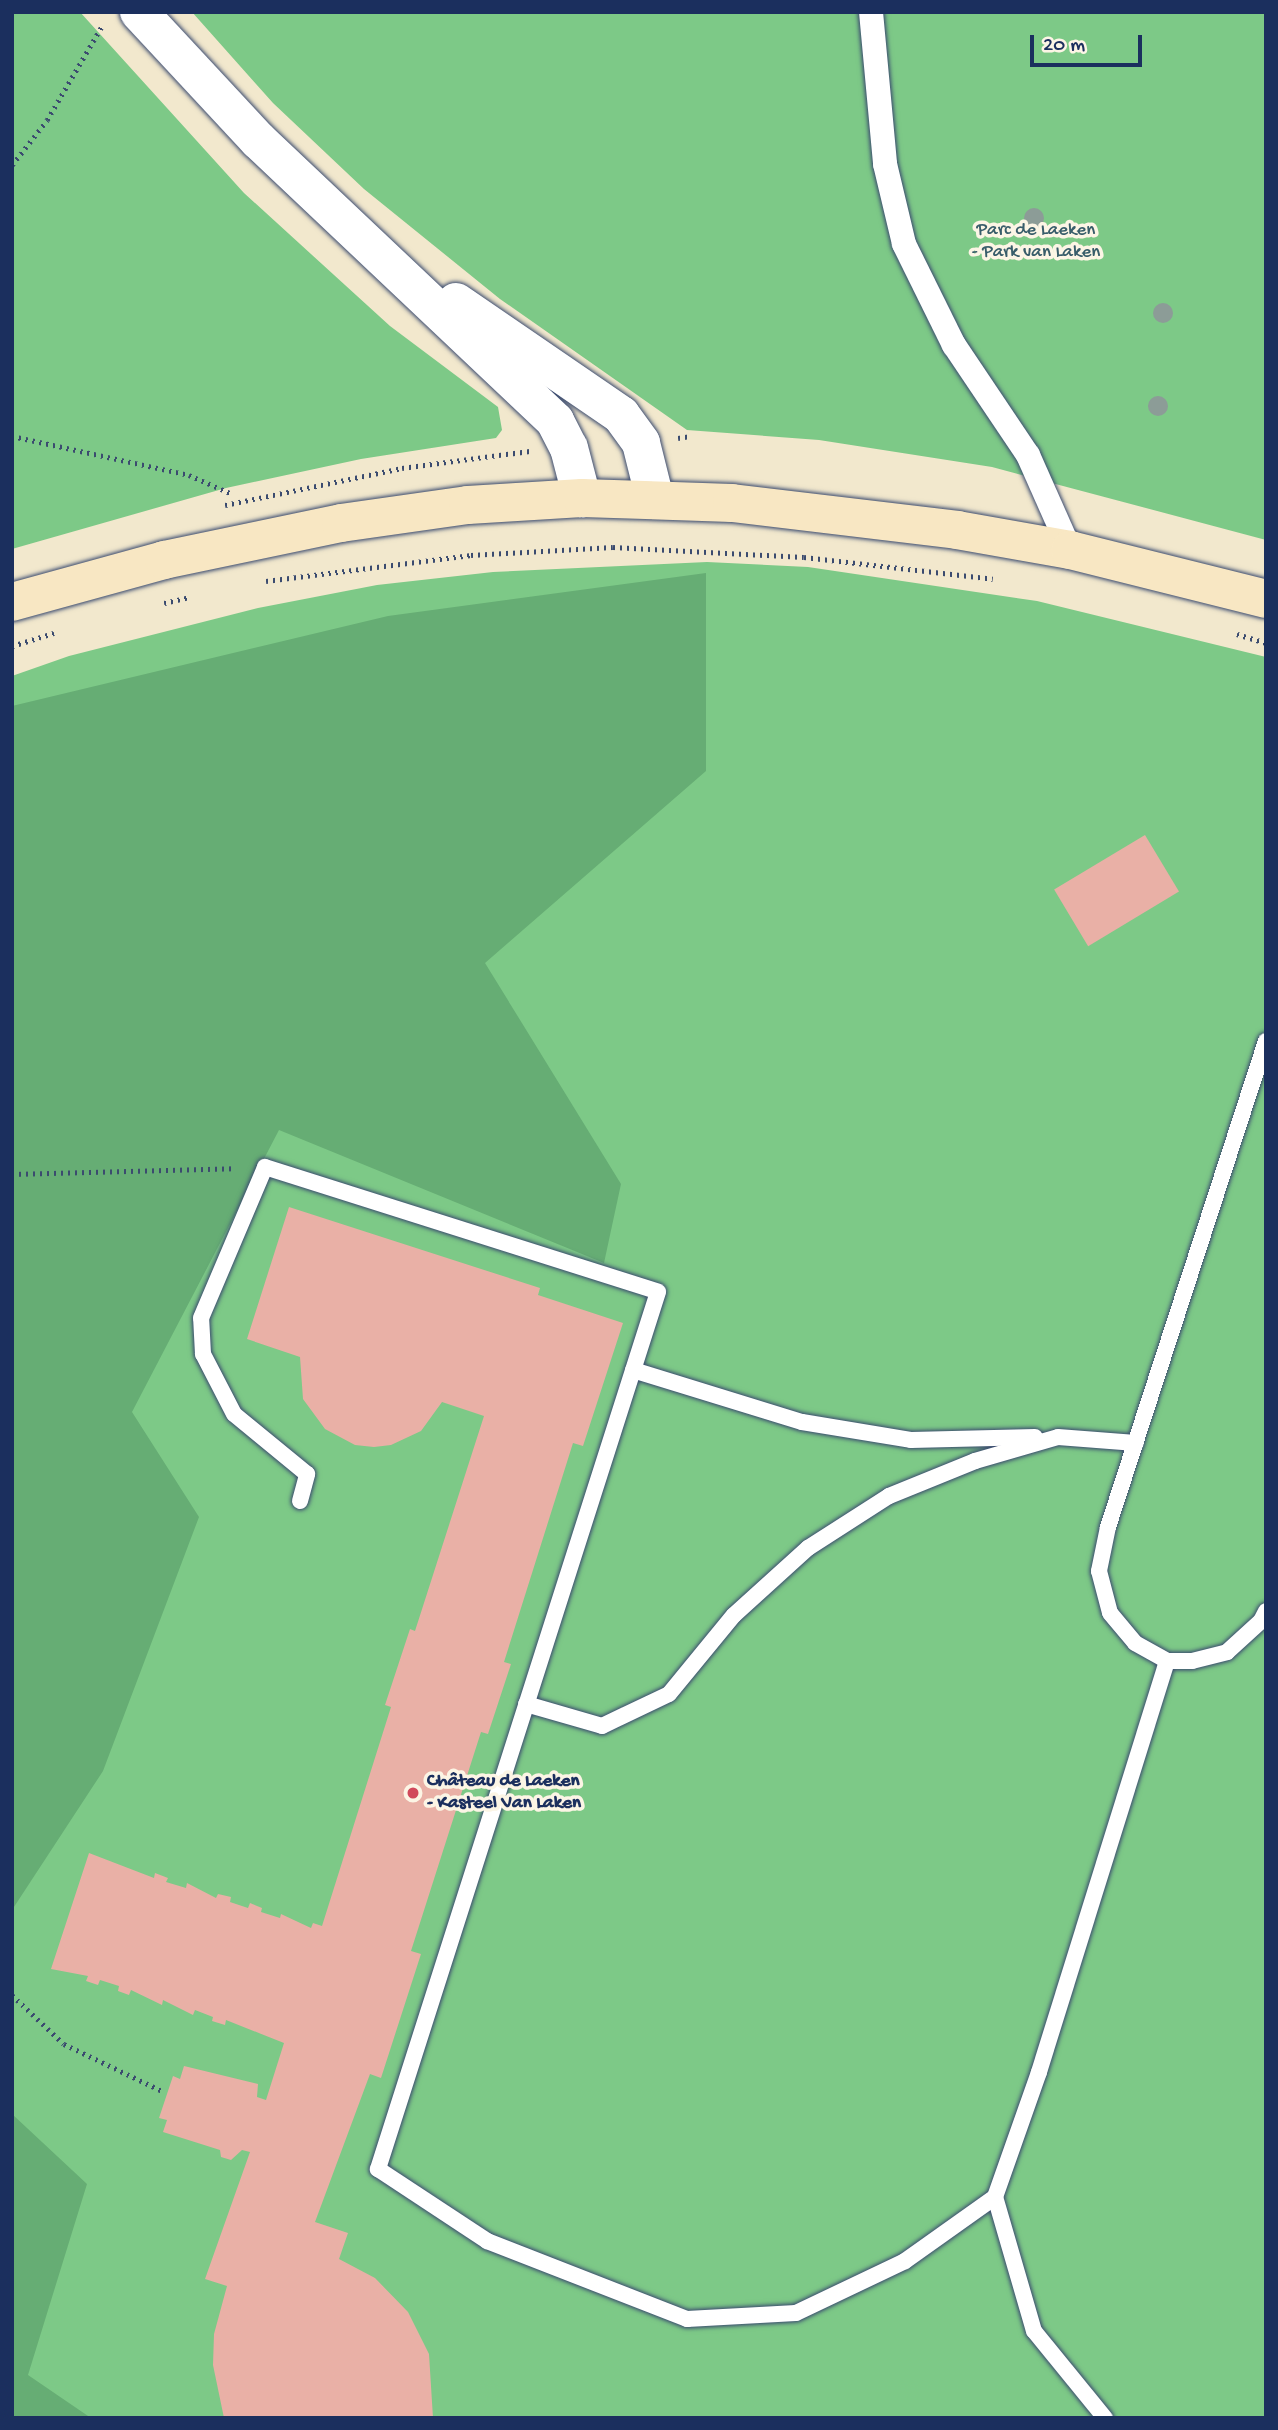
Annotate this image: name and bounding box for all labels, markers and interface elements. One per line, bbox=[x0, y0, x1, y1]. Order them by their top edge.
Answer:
scale bar bbox=[1033, 21, 1145, 65]
text: 20 m bbox=[1043, 34, 1085, 59]
park label: Parc de Laeken - Park van Laken bbox=[972, 220, 1100, 264]
place label: Château de Laeken - Kasteel Van Laken bbox=[427, 1771, 581, 1815]
marker: Château de Laeken - Kasteel Van Laken bbox=[405, 1785, 421, 1801]

